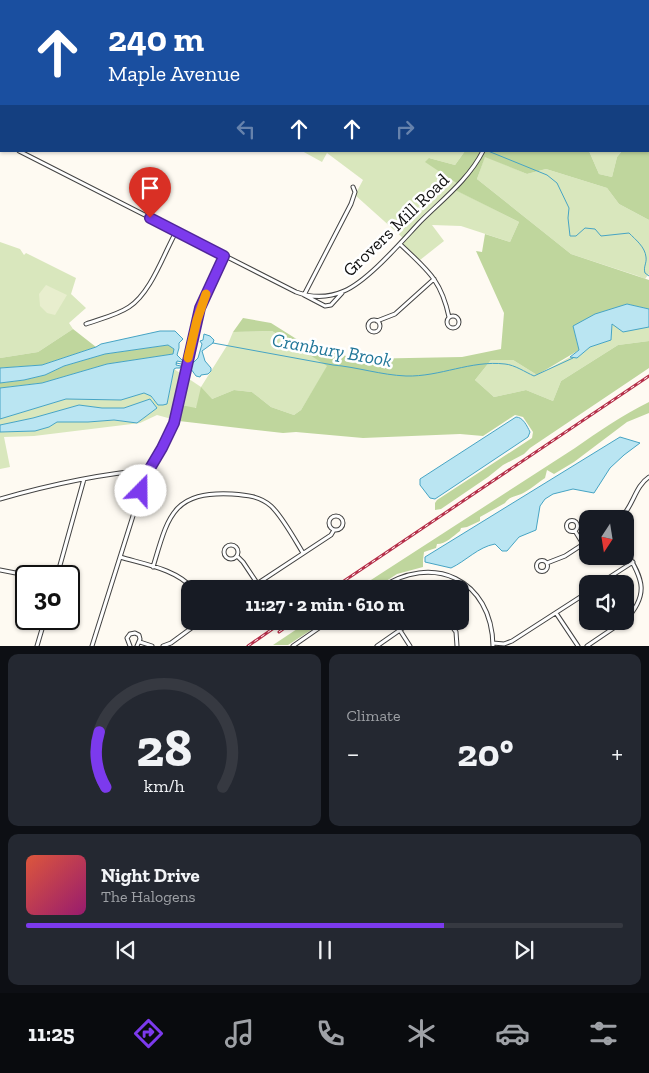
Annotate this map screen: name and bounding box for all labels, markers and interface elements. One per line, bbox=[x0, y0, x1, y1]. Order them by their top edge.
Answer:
text: 240 m bbox=[108, 18, 204, 60]
icon: ahead bbox=[25, 20, 90, 85]
text: Maple Avenue bbox=[108, 60, 240, 87]
icon: left bbox=[232, 115, 260, 143]
icon: ahead bbox=[285, 115, 313, 143]
icon: ahead bbox=[338, 115, 366, 143]
icon: right bbox=[391, 115, 419, 143]
pin bbox=[129, 167, 171, 218]
street label: Grovers Mill Road bbox=[338, 169, 454, 281]
icon: arrive bbox=[136, 174, 164, 202]
water label: Cranbury Brook bbox=[270, 328, 394, 372]
position arrow bbox=[114, 464, 166, 516]
north arrow bbox=[579, 510, 634, 565]
map controls bbox=[579, 510, 634, 630]
speed limit sign: 30 bbox=[15, 565, 80, 630]
button: sound bbox=[579, 575, 634, 630]
text: 11:27 · 2 min · 610 m bbox=[246, 593, 404, 616]
text: Climate bbox=[347, 706, 401, 725]
text: 28 bbox=[136, 717, 192, 779]
text: 20° bbox=[457, 730, 513, 776]
text: − bbox=[347, 737, 360, 770]
text: + bbox=[611, 737, 623, 770]
text: km/h bbox=[144, 775, 185, 797]
text: Night Drive bbox=[101, 864, 200, 887]
text: The Halogens bbox=[101, 887, 196, 906]
icon: previous bbox=[112, 936, 140, 964]
icon: pause bbox=[311, 936, 339, 964]
icon: next bbox=[510, 936, 538, 964]
icon: directions bbox=[131, 1016, 166, 1051]
icon: music bbox=[222, 1016, 257, 1051]
icon: phone bbox=[313, 1016, 348, 1051]
icon: climate bbox=[404, 1016, 439, 1051]
icon: car bbox=[495, 1016, 530, 1051]
icon: filters bbox=[586, 1016, 621, 1051]
text: 11:25 bbox=[28, 1020, 75, 1047]

